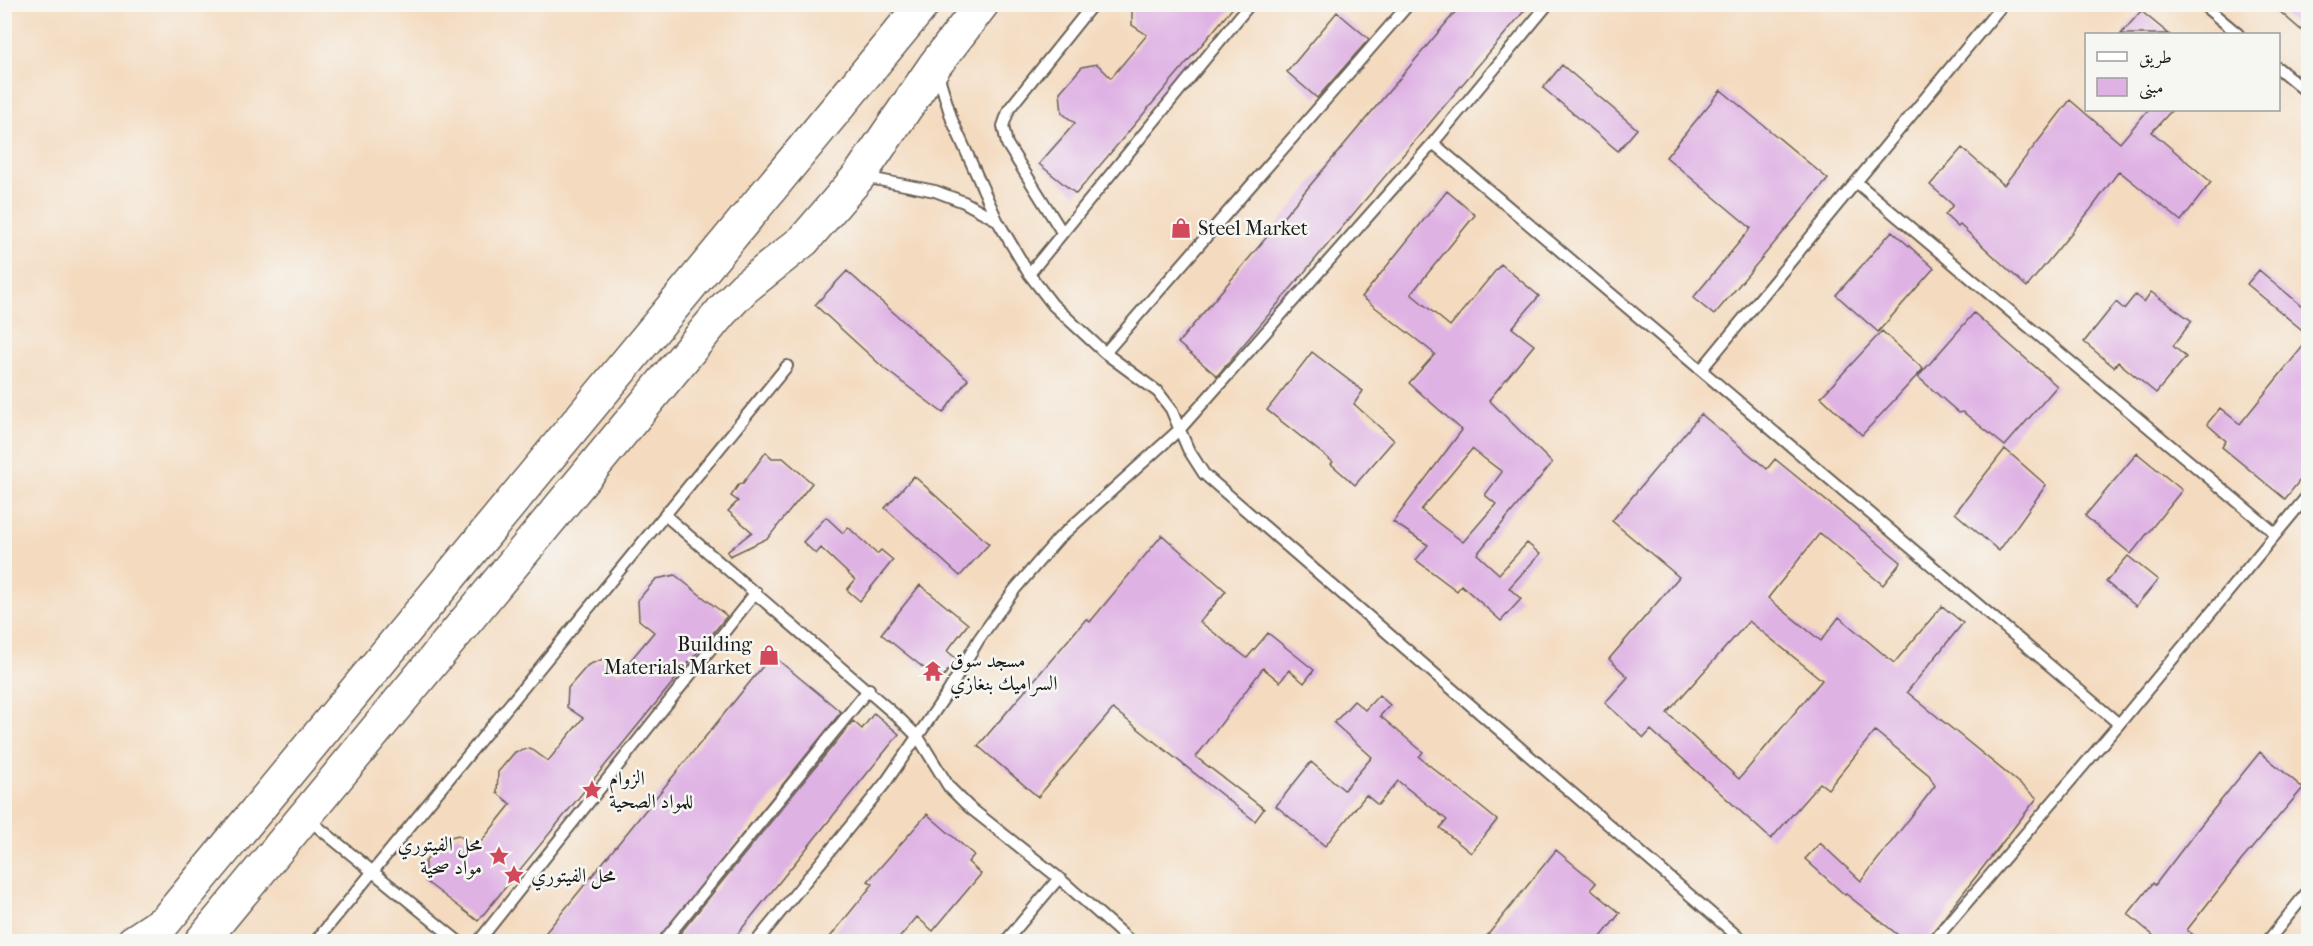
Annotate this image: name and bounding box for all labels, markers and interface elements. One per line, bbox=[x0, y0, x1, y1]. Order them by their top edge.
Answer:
legend bbox=[2085, 33, 2280, 111]
text: طريق bbox=[2139, 47, 2172, 69]
text: مبنى bbox=[2139, 77, 2164, 100]
shop icon: Steel Market bbox=[1169, 216, 1193, 240]
place label: Steel Market bbox=[1198, 217, 1308, 240]
place label: Building Materials Market bbox=[604, 633, 752, 679]
shop icon: Building Materials Market bbox=[757, 643, 781, 667]
place label: مسجد سوق السراميك بنغازي bbox=[950, 649, 1058, 699]
temple icon: مسجد سوق السراميك بنغازي bbox=[921, 659, 945, 683]
place label: الزوام للمواد الصحية bbox=[609, 767, 693, 814]
place icon: الزوام للمواد الصحية bbox=[580, 778, 604, 802]
place label: محل الفيتوري مواد صحية bbox=[397, 833, 482, 880]
place icon: محل الفيتوري مواد صحية bbox=[487, 844, 511, 868]
place icon: محل الفيتوري bbox=[502, 863, 526, 887]
place label: محل الفيتوري bbox=[531, 864, 616, 891]

